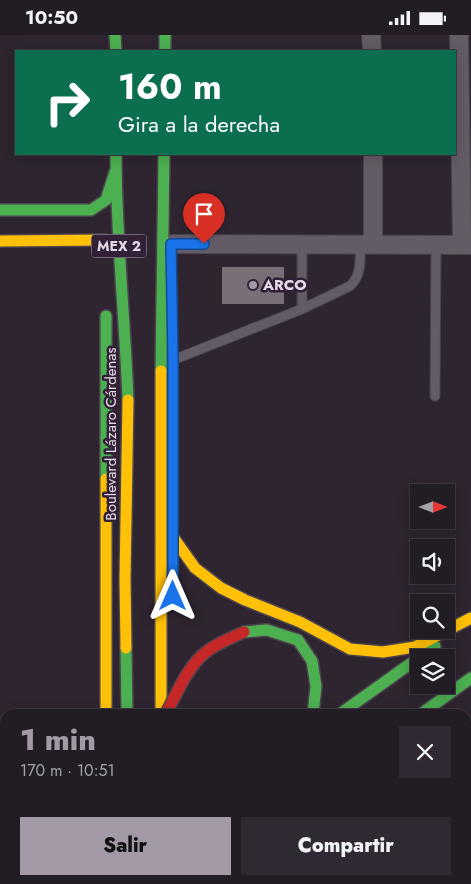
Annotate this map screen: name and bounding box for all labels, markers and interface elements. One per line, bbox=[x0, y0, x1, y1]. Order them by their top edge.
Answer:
text: 10:50 bbox=[25, 4, 78, 31]
text: 160 m bbox=[118, 62, 222, 112]
icon: right bbox=[35, 70, 100, 135]
text: Gira a la derecha bbox=[118, 108, 280, 140]
pin bbox=[183, 193, 225, 244]
icon: arrive bbox=[190, 200, 218, 228]
road number: MEX 2 bbox=[92, 235, 146, 257]
place label: ARCO bbox=[262, 274, 307, 296]
marker: ARCO bbox=[247, 279, 259, 291]
street label: Boulevard Lázaro Cárdenas bbox=[100, 347, 122, 521]
north arrow bbox=[410, 484, 455, 529]
map controls bbox=[410, 484, 455, 694]
button: sound bbox=[410, 539, 455, 584]
position arrow bbox=[146, 569, 198, 621]
button: search bbox=[410, 594, 455, 639]
button: layers bbox=[410, 649, 455, 694]
text: 1 min bbox=[20, 718, 96, 761]
button: close bbox=[399, 726, 451, 778]
text: 170 m · 10:51 bbox=[20, 759, 115, 782]
button: Salir bbox=[20, 817, 231, 875]
button: Compartir bbox=[241, 817, 451, 875]

